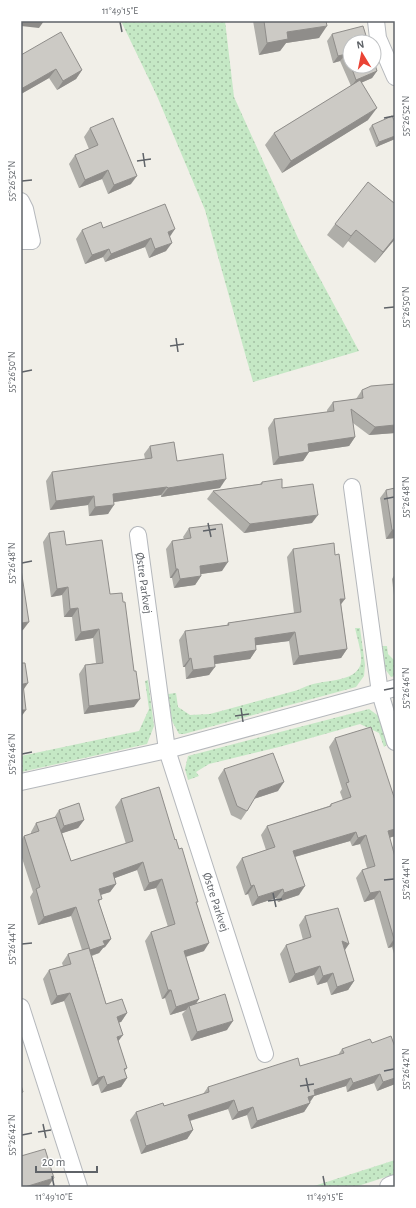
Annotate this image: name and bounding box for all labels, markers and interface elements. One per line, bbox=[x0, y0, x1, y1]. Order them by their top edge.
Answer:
text: 11°49'15"E bbox=[102, 6, 138, 16]
north arrow bbox=[342, 34, 382, 74]
text: N bbox=[356, 39, 365, 51]
text: 55°26'52"N bbox=[401, 96, 411, 136]
text: 55°26'52"N bbox=[7, 161, 17, 201]
text: 55°26'50"N bbox=[401, 286, 411, 328]
text: 55°26'50"N bbox=[7, 351, 17, 393]
text: 55°26'48"N bbox=[401, 476, 411, 518]
text: 55°26'48"N bbox=[7, 542, 17, 584]
street label: Østre Parkvej bbox=[133, 552, 154, 614]
text: 55°26'46"N bbox=[401, 667, 411, 709]
text: 55°26'46"N bbox=[7, 733, 17, 775]
text: 55°26'44"N bbox=[401, 858, 411, 900]
street label: Østre Parkvej bbox=[200, 871, 231, 933]
text: 55°26'44"N bbox=[7, 923, 17, 965]
text: 55°26'42"N bbox=[401, 1048, 411, 1090]
text: 55°26'42"N bbox=[7, 1114, 17, 1156]
scale bar bbox=[36, 1148, 97, 1174]
text: 20 m bbox=[42, 1156, 65, 1168]
text: 11°49'10"E bbox=[35, 1192, 73, 1202]
text: 11°49'15"E bbox=[307, 1192, 343, 1202]

